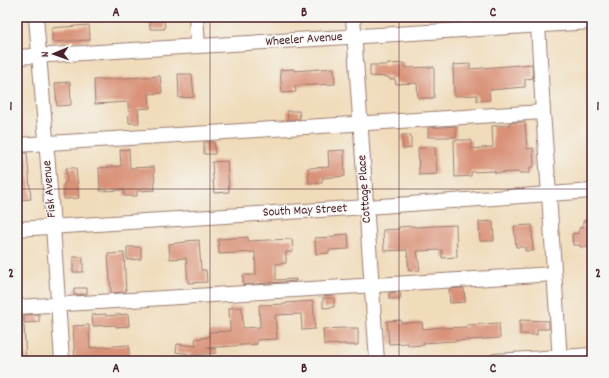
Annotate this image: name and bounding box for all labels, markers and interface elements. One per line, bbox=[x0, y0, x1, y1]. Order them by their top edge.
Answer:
text: A bbox=[112, 4, 120, 23]
text: B bbox=[301, 4, 307, 23]
text: C bbox=[490, 4, 497, 23]
street label: Wheeler Avenue bbox=[265, 28, 343, 52]
north arrow bbox=[34, 34, 74, 74]
text: N bbox=[38, 51, 54, 57]
text: 1 bbox=[10, 98, 13, 117]
text: 1 bbox=[597, 98, 600, 117]
street label: Cottage Place bbox=[353, 154, 377, 224]
street label: Fisk Avenue bbox=[38, 159, 62, 218]
street label: South May Street bbox=[262, 199, 348, 223]
text: 2 bbox=[8, 265, 14, 284]
text: 2 bbox=[595, 265, 601, 284]
text: A bbox=[112, 360, 120, 378]
text: B bbox=[301, 360, 307, 378]
text: C bbox=[490, 360, 497, 378]

